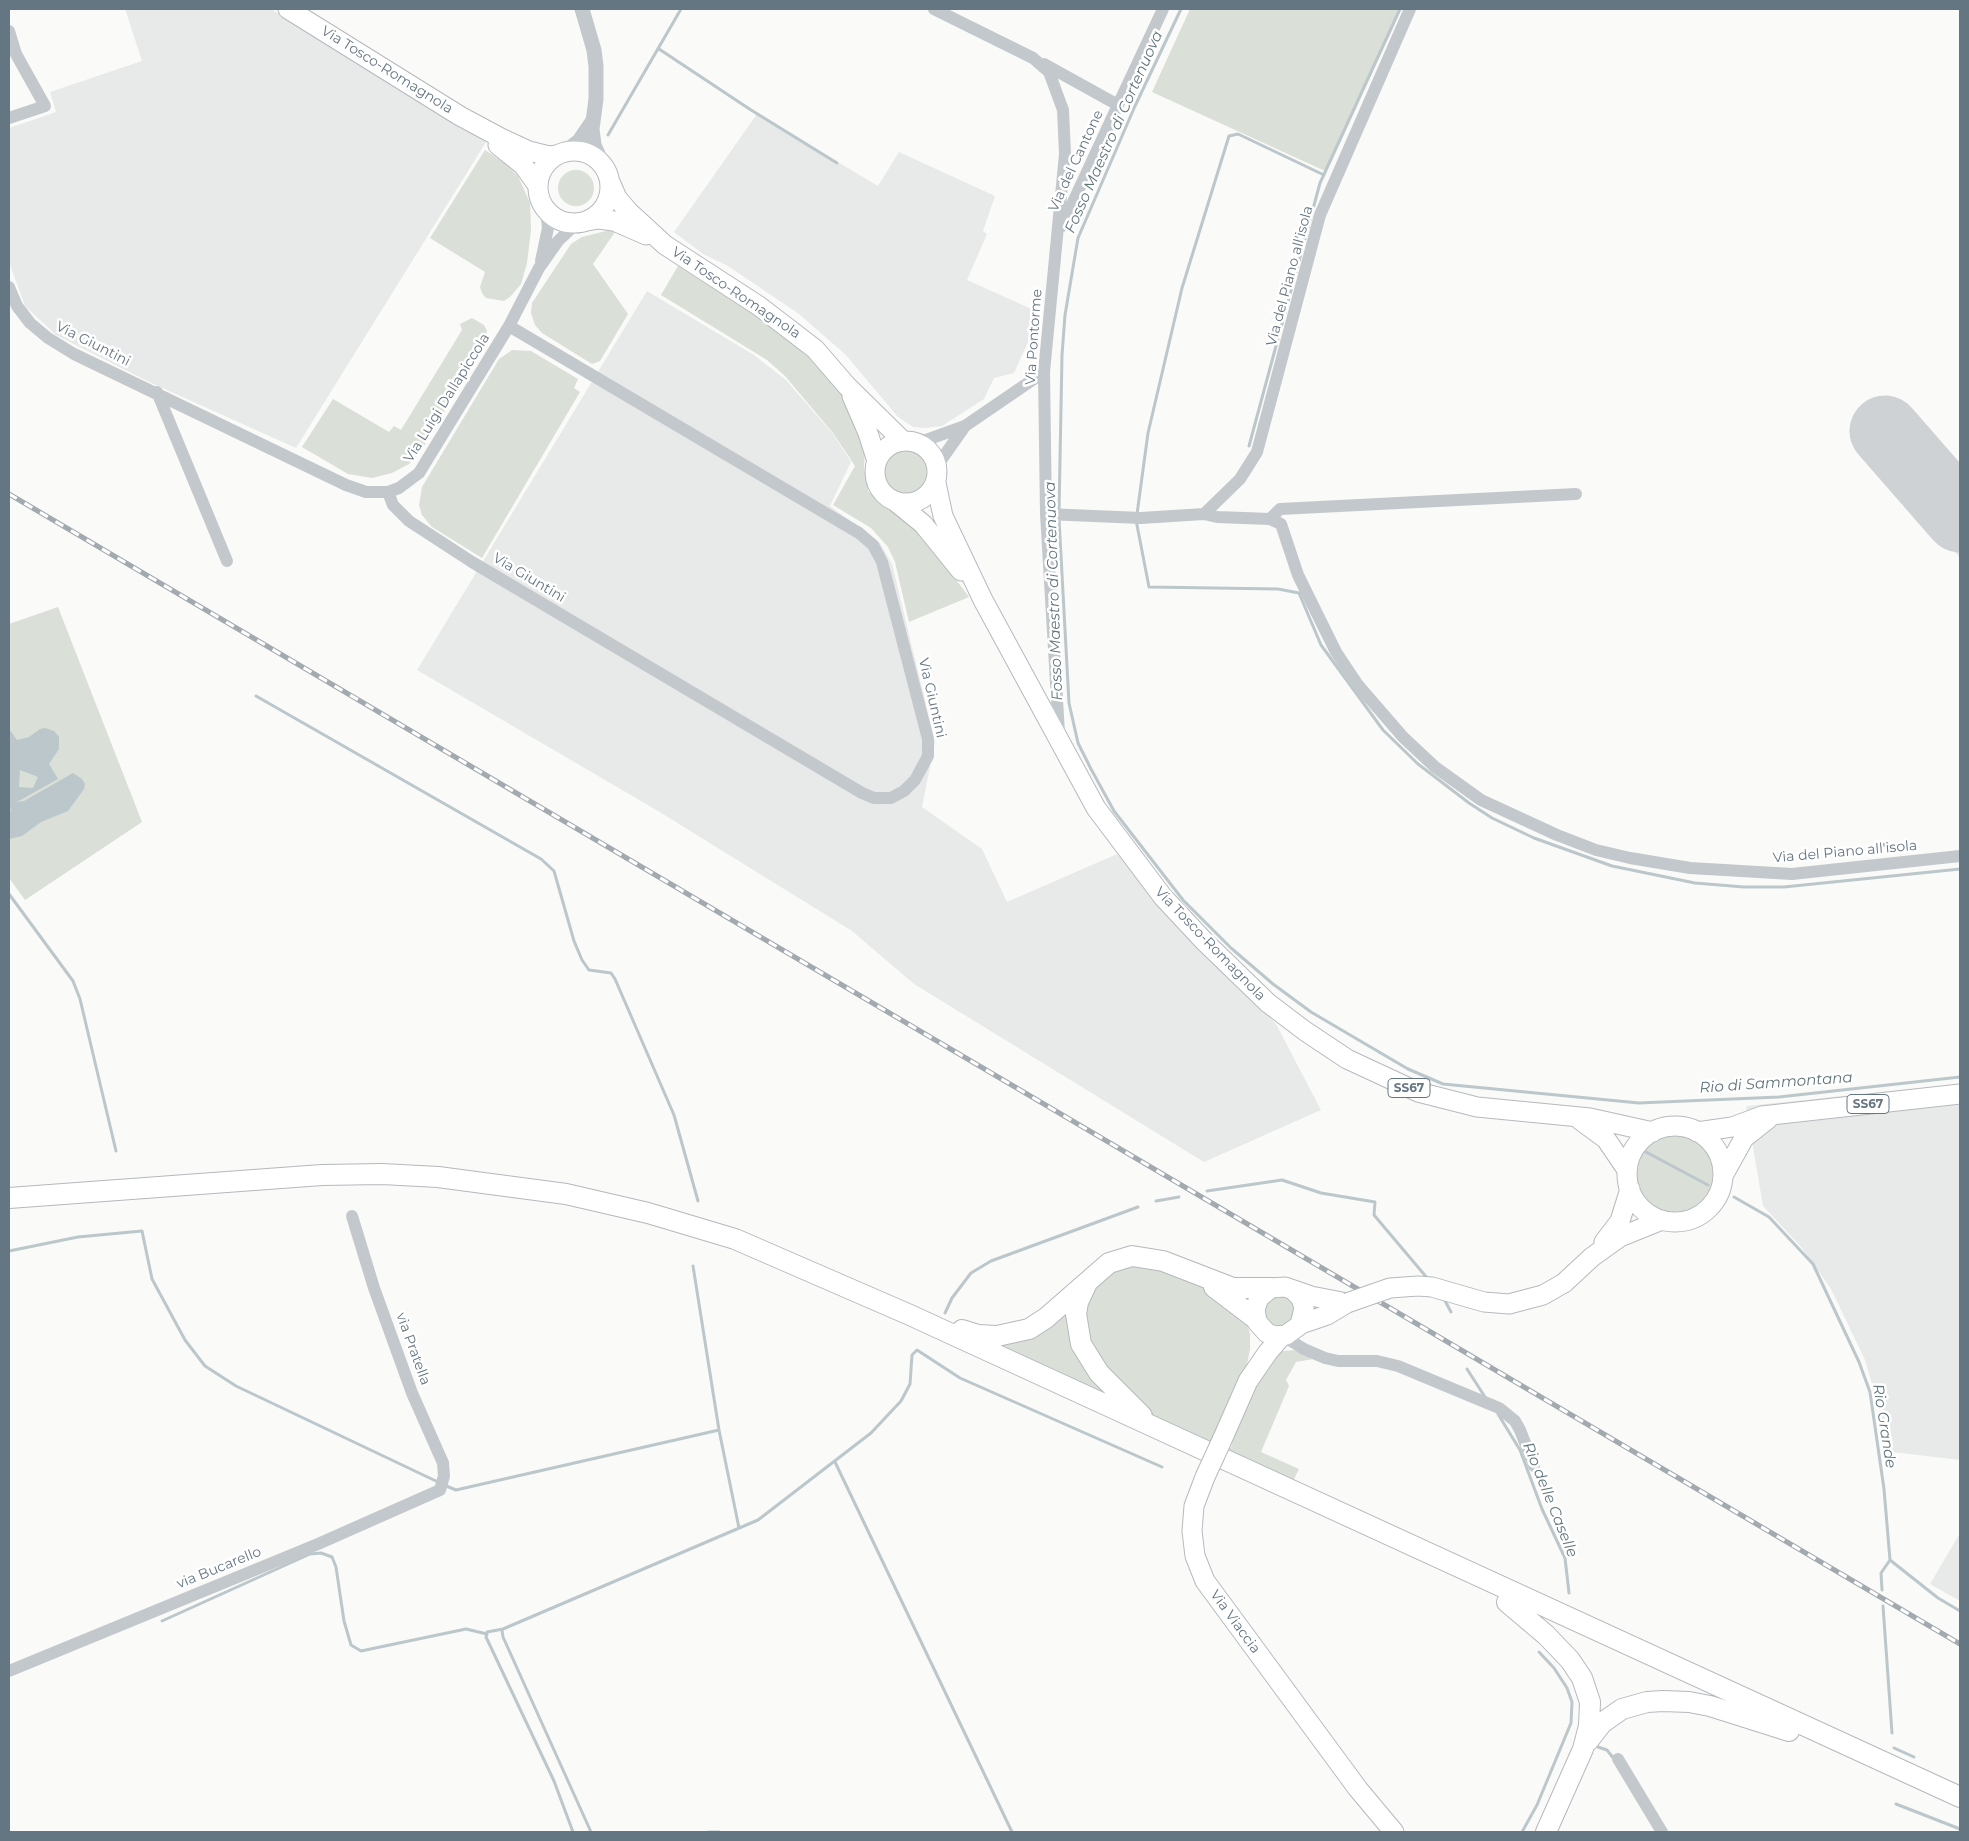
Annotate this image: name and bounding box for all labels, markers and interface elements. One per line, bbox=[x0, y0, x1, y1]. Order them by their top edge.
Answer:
street label: Via Tosco-Romagnola bbox=[318, 23, 456, 117]
water label: Fosso Maestro di Cortenuova bbox=[1061, 28, 1167, 236]
street label: Via del Cantone bbox=[1045, 107, 1107, 215]
street label: Via del Piano all'isola bbox=[1263, 204, 1317, 348]
street label: Via Tosco-Romagnola bbox=[668, 244, 804, 342]
street label: Via Pontorme bbox=[1022, 288, 1046, 386]
street label: Via Giuntini bbox=[53, 318, 133, 370]
street label: Via Luigi Dallapiccola bbox=[400, 330, 494, 466]
water label: Fosso Maestro di Cortenuova bbox=[1041, 481, 1067, 701]
street label: Via Giuntini bbox=[490, 550, 568, 606]
street label: Via Giuntini bbox=[915, 656, 949, 740]
street label: Via del Piano all'isola bbox=[1772, 837, 1918, 867]
street label: Via Tosco-Romagnola bbox=[1151, 883, 1269, 1005]
water label: Rio di Sammontana bbox=[1699, 1069, 1853, 1097]
road number: SS67 bbox=[1388, 1078, 1430, 1098]
road number: SS67 bbox=[1847, 1094, 1889, 1114]
street label: via Pratella bbox=[392, 1310, 434, 1388]
water label: Rio Grande bbox=[1868, 1383, 1900, 1469]
water label: Rio delle Caselle bbox=[1519, 1440, 1581, 1560]
street label: via Bucarello bbox=[174, 1543, 264, 1593]
street label: Via Viaccia bbox=[1206, 1587, 1264, 1657]

